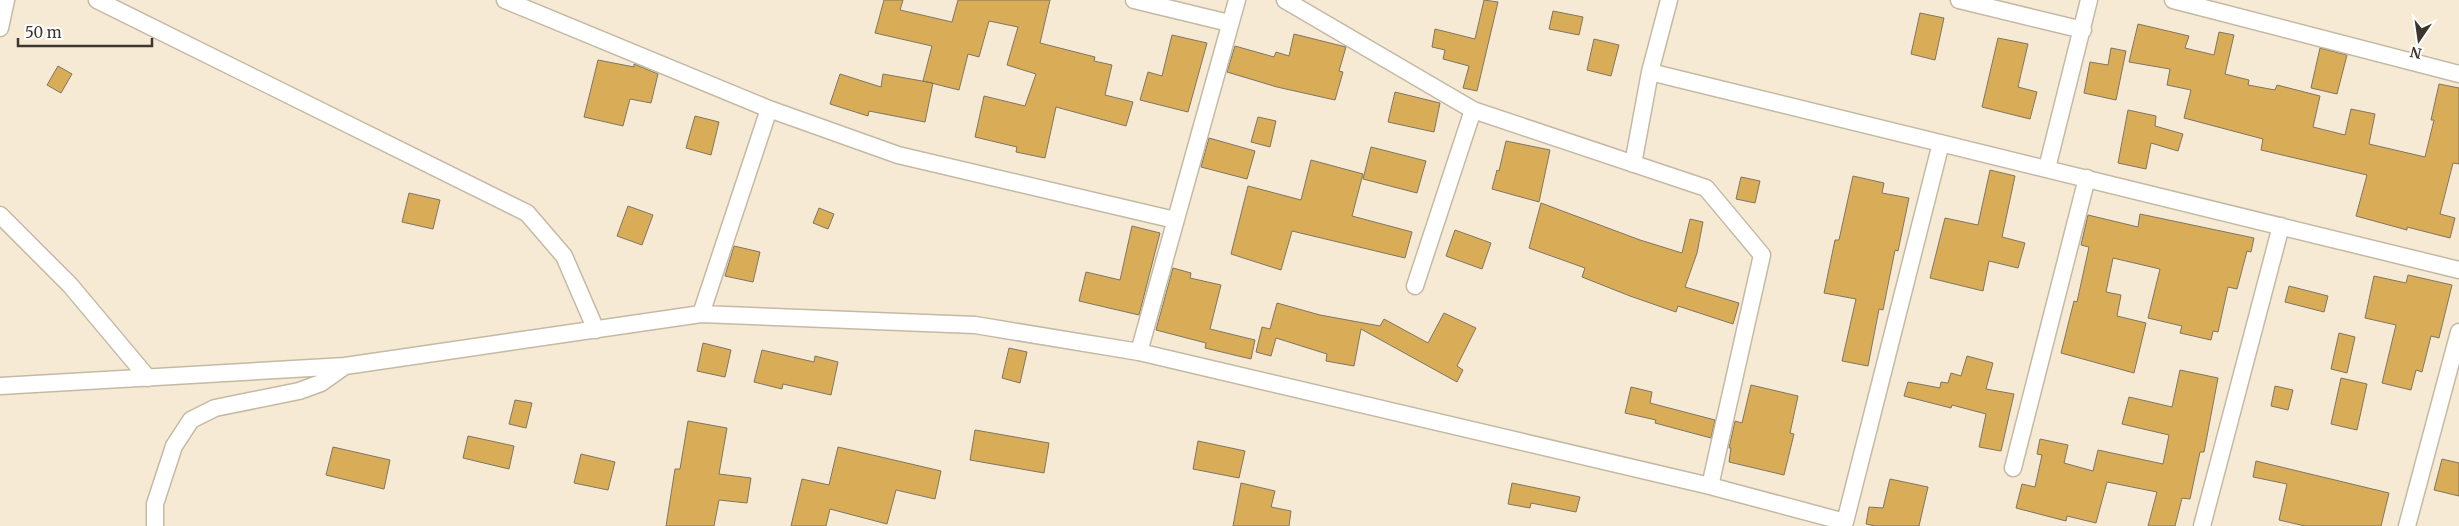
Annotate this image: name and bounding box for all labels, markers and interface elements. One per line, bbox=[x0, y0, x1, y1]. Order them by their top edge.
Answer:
scale bar bbox=[18, 15, 151, 47]
north arrow bbox=[2394, 15, 2444, 65]
text: 50 m bbox=[25, 23, 62, 42]
text: N bbox=[2409, 43, 2423, 63]

